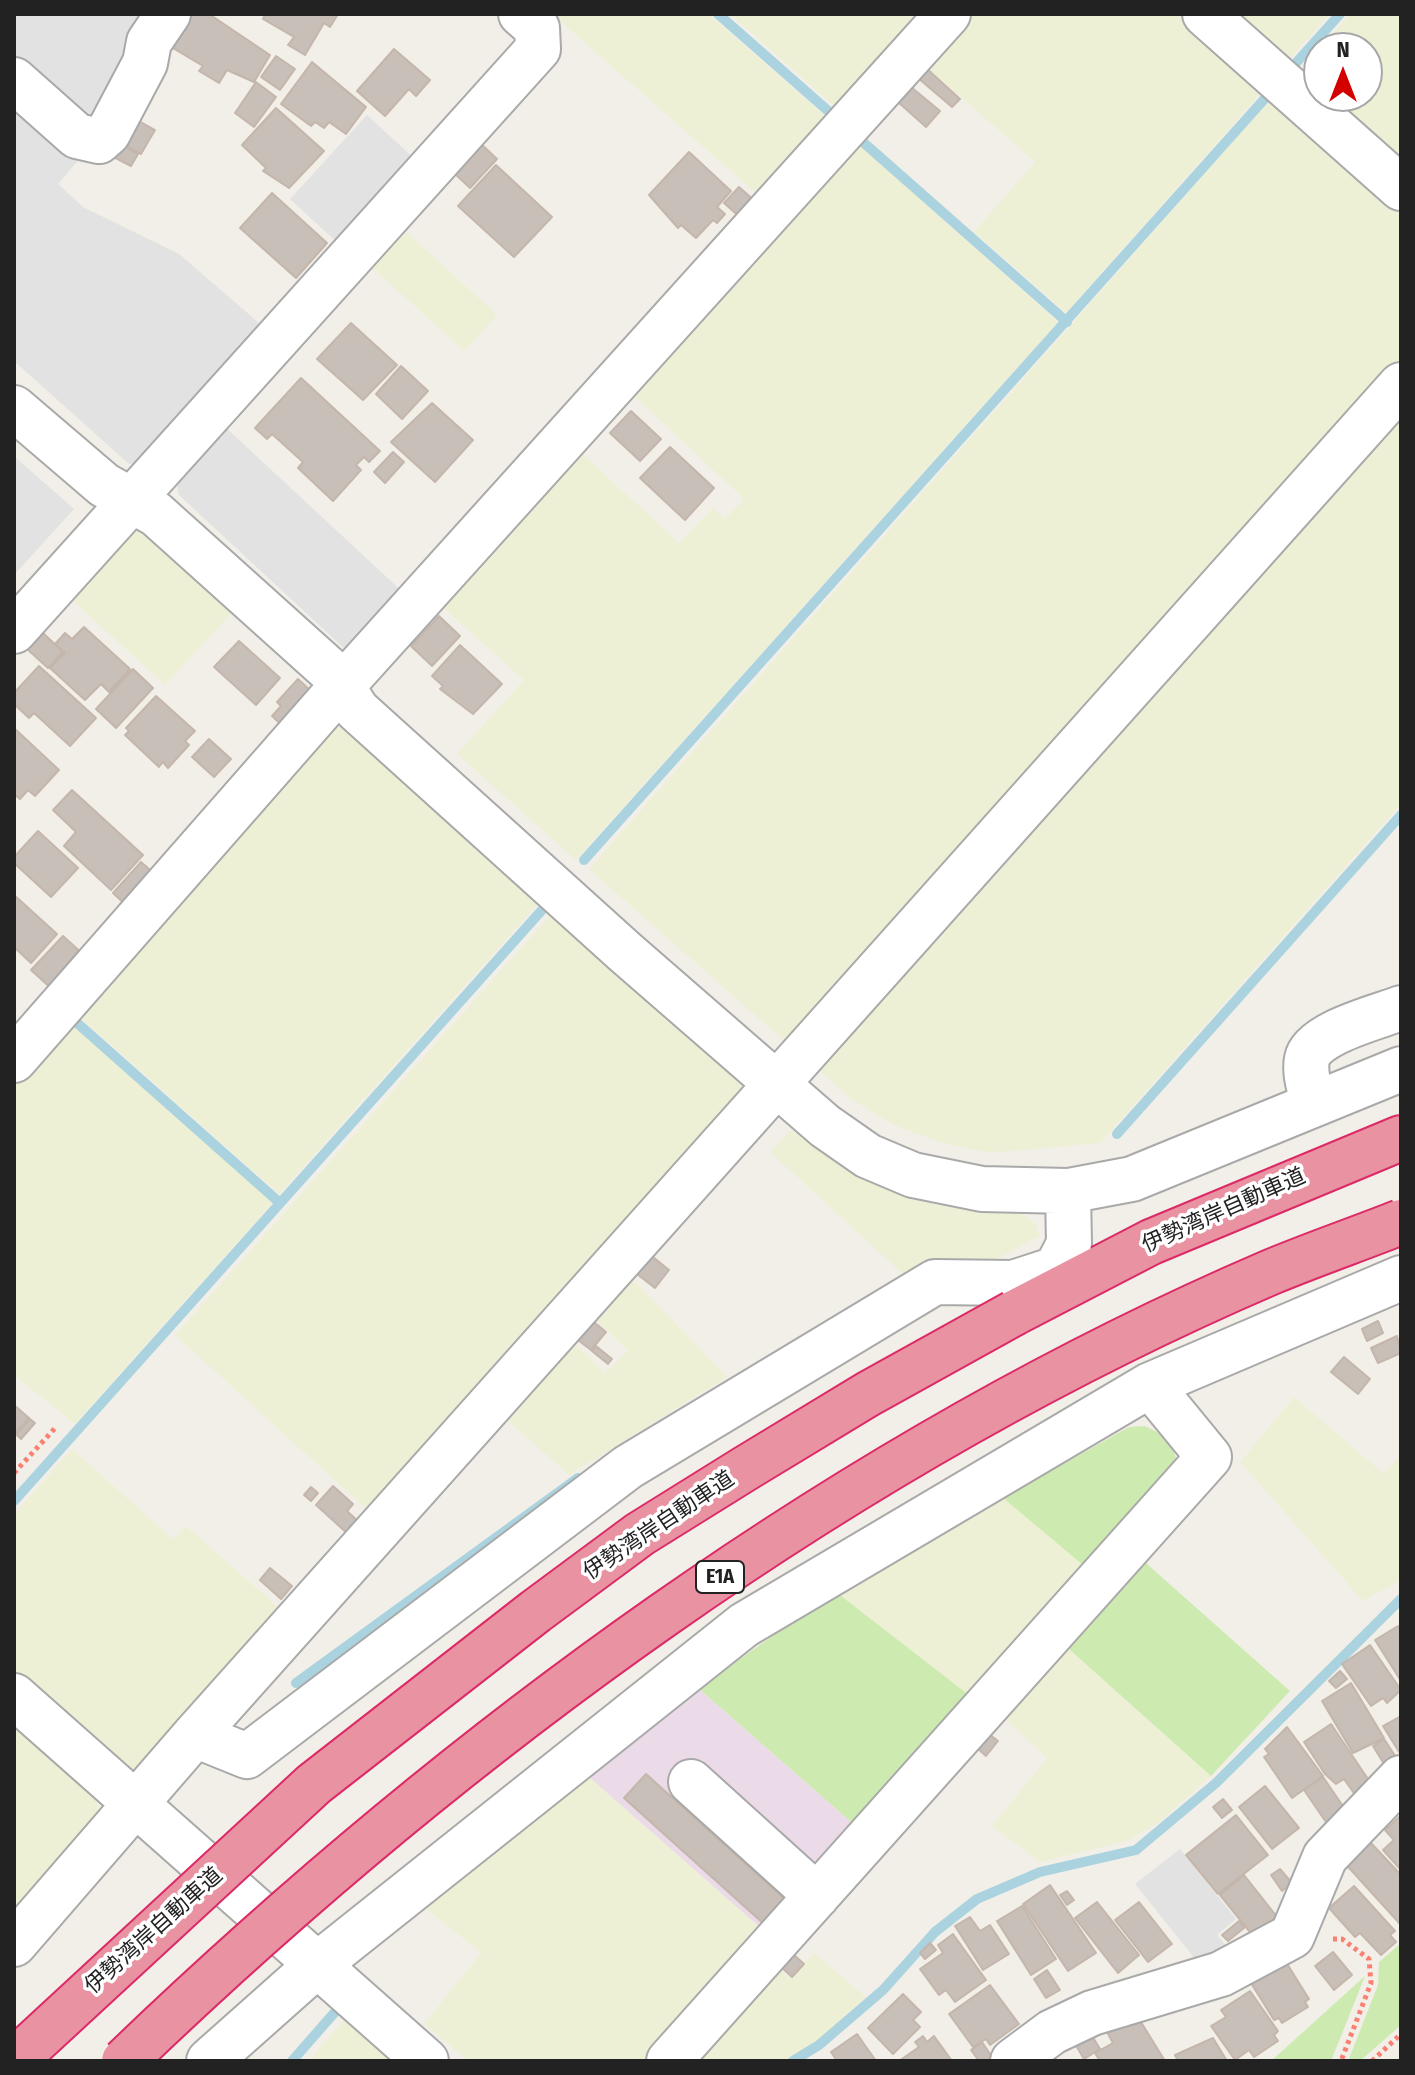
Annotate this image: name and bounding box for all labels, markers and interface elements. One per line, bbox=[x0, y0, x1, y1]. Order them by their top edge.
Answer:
north arrow bbox=[1303, 32, 1383, 112]
text: N bbox=[1336, 36, 1350, 63]
street label: 伊勢湾岸自動車道 bbox=[1138, 1163, 1310, 1259]
street label: 伊勢湾岸自動車道 bbox=[579, 1466, 739, 1586]
road number: E1A bbox=[696, 1561, 744, 1593]
street label: 伊勢湾岸自動車道 bbox=[80, 1862, 228, 2000]

